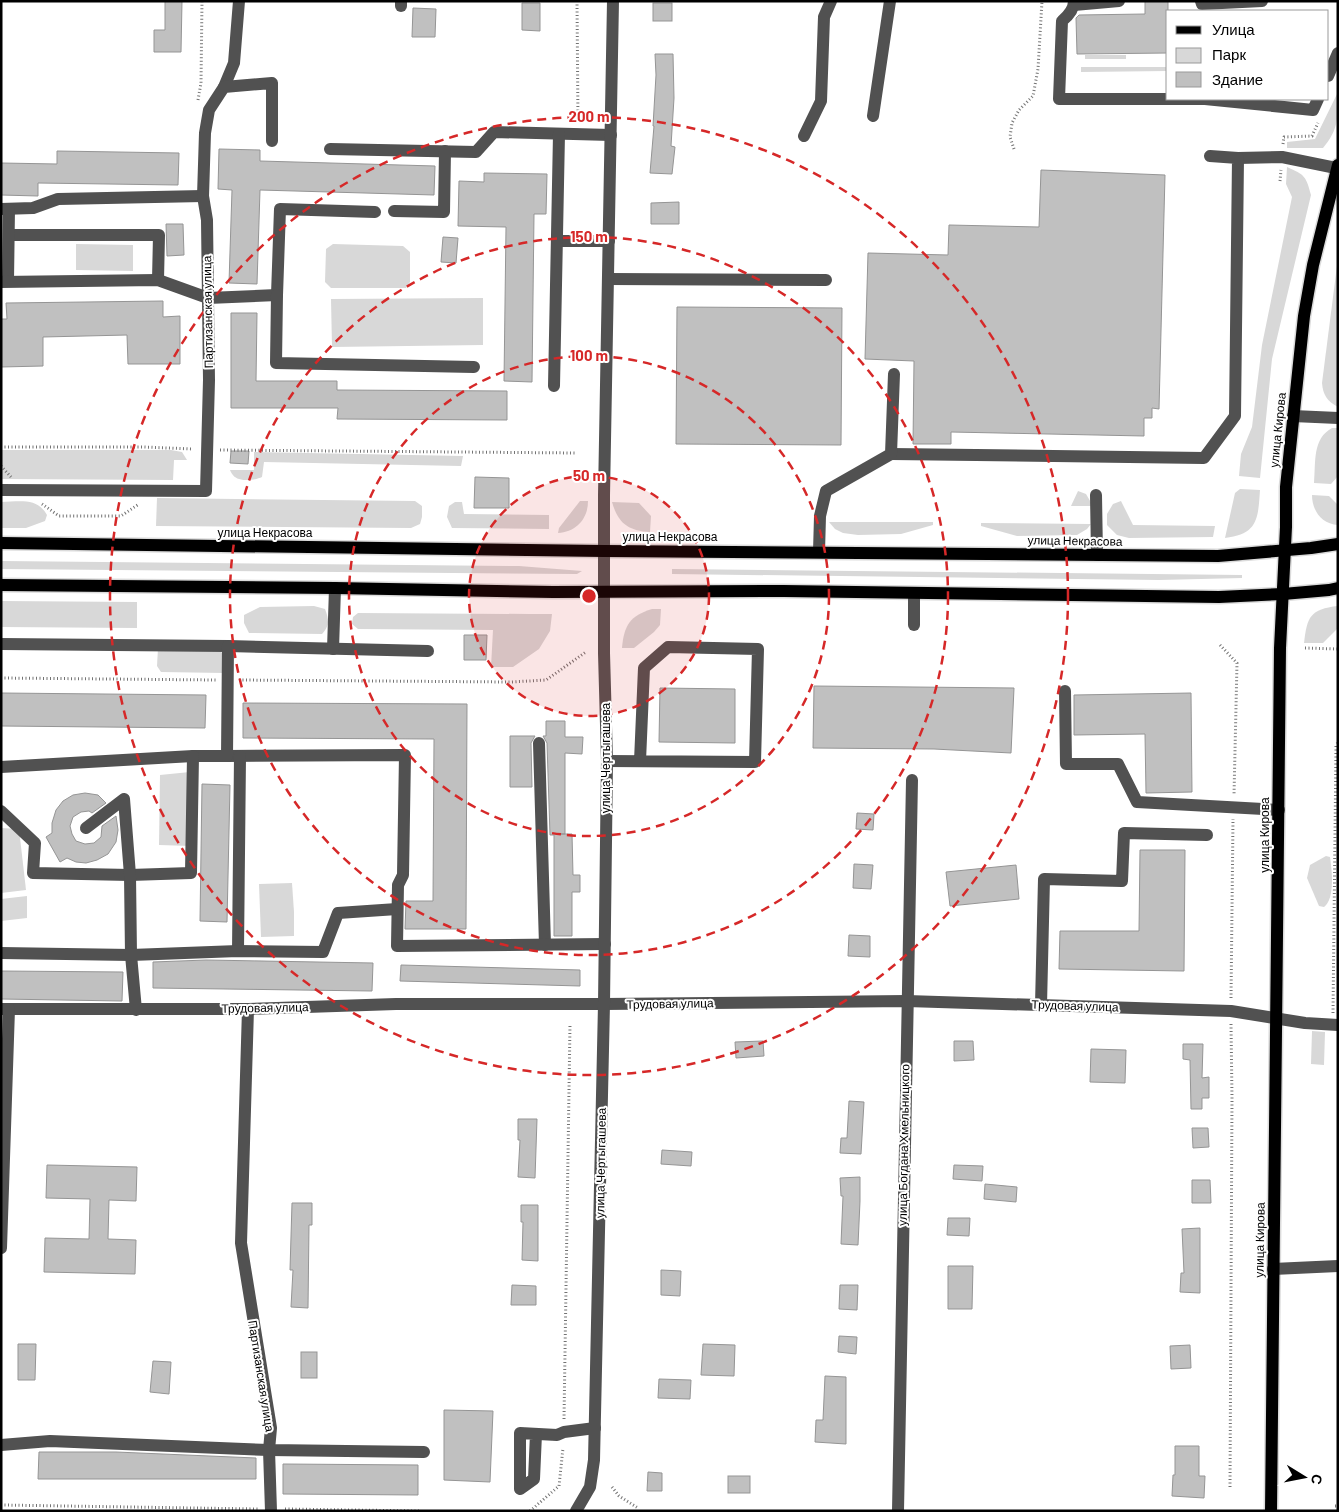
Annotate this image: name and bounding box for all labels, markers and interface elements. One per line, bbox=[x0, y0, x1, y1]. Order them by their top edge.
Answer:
legend bbox=[1166, 10, 1329, 100]
text: Улица bbox=[1212, 20, 1255, 38]
text: Парк bbox=[1212, 45, 1246, 63]
text: Здание bbox=[1212, 70, 1263, 88]
text: 200 m bbox=[568, 107, 610, 125]
text: 150 m bbox=[570, 227, 608, 245]
street label: Партизанская улица bbox=[199, 255, 216, 369]
text: 100 m bbox=[570, 346, 608, 364]
street label: улица Кирова bbox=[1266, 391, 1289, 468]
text: 50 m bbox=[573, 466, 605, 484]
street label: улица Некрасова bbox=[217, 525, 313, 540]
street label: улица Некрасова bbox=[622, 529, 718, 544]
street label: улица Некрасова bbox=[1027, 532, 1123, 549]
centre of rings bbox=[580, 587, 598, 605]
street label: улица Чертыгашева bbox=[598, 702, 613, 813]
street label: улица Кирова bbox=[1257, 797, 1272, 873]
street label: Трудовая улица bbox=[626, 995, 714, 1012]
street label: Трудовая улица bbox=[1031, 996, 1119, 1015]
street label: Трудовая улица bbox=[221, 999, 309, 1016]
street label: улица Богдана Хмельницкого bbox=[895, 1064, 912, 1226]
street label: улица Чертыгашева bbox=[592, 1107, 609, 1218]
street label: улица Кирова bbox=[1251, 1202, 1268, 1278]
street label: Партизанская улица bbox=[245, 1319, 278, 1433]
north arrow bbox=[1279, 1452, 1329, 1502]
text: С bbox=[1308, 1473, 1327, 1486]

